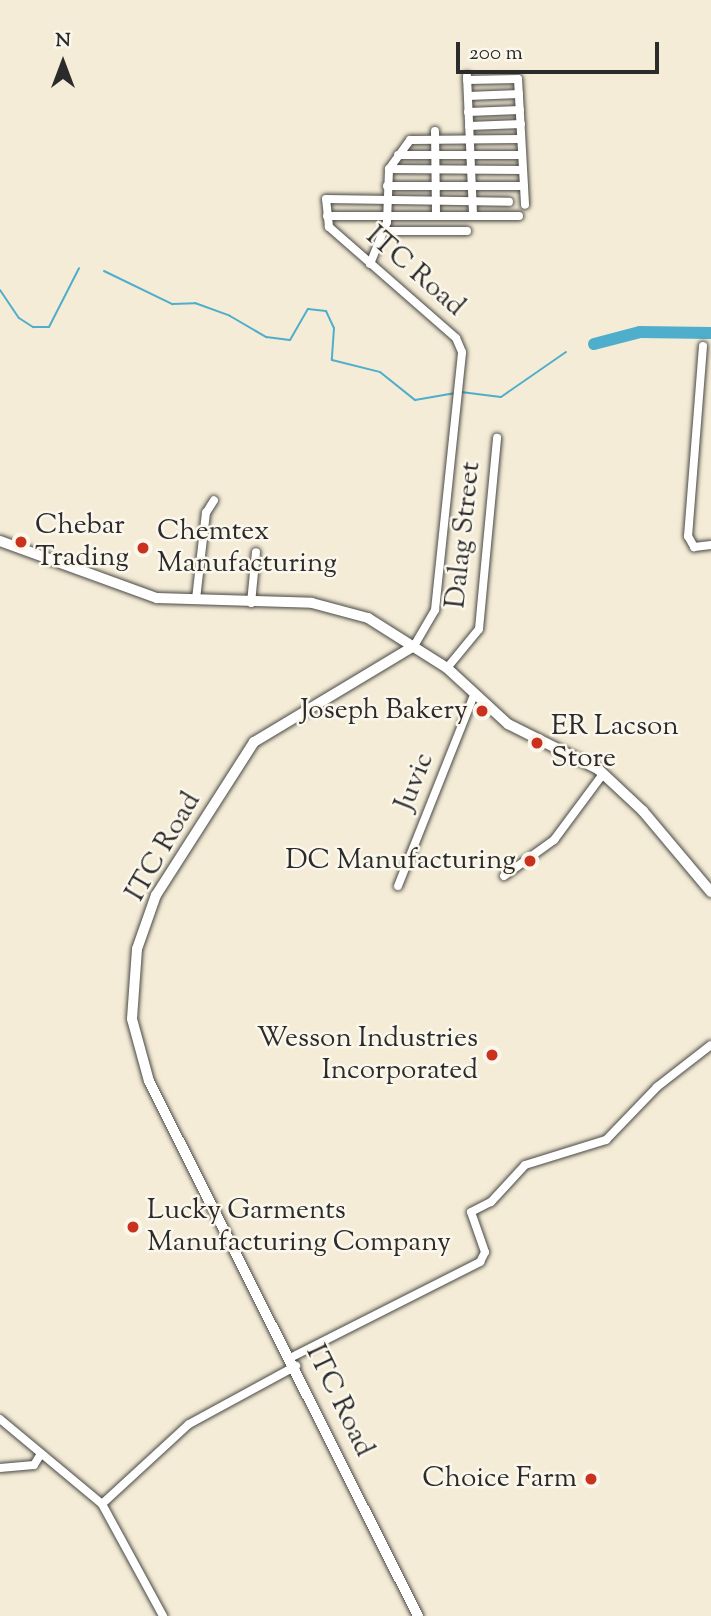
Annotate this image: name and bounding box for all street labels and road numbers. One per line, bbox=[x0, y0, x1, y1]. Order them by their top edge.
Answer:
street label: ITC Road bbox=[359, 220, 471, 324]
street label: Dalag Street bbox=[440, 460, 488, 610]
street label: Juvic bbox=[388, 748, 442, 816]
street label: ITC Road bbox=[119, 786, 209, 908]
street label: ITC Road bbox=[298, 1340, 380, 1462]

